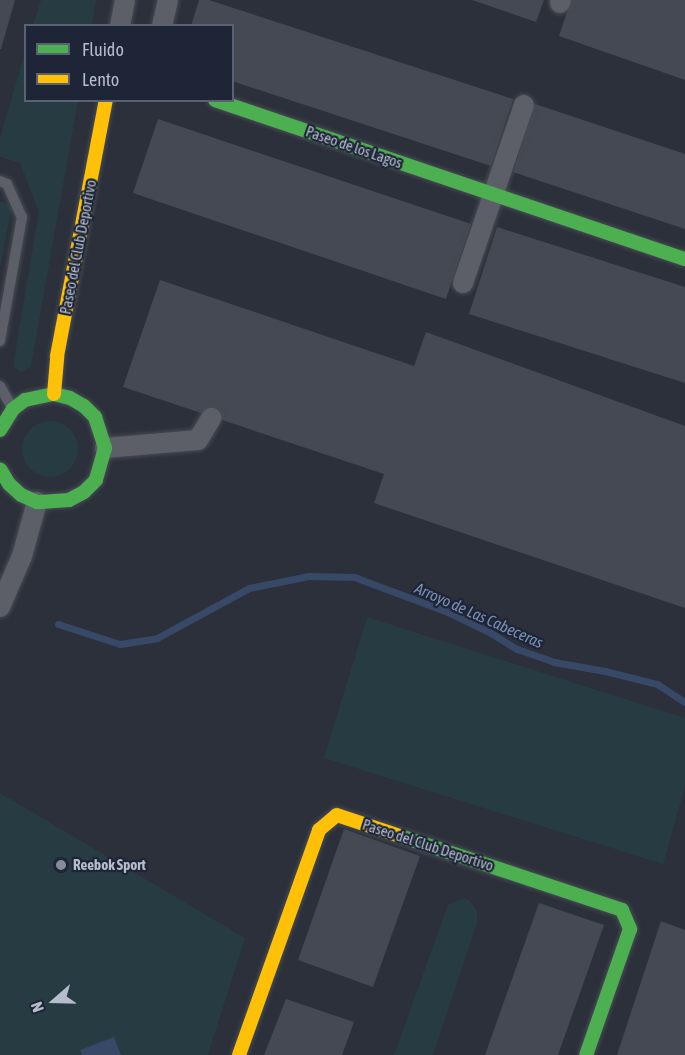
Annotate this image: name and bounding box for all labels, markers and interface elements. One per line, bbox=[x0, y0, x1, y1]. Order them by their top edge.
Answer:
legend bbox=[24, 24, 234, 102]
text: Fluido bbox=[82, 39, 124, 60]
text: Lento bbox=[82, 69, 119, 90]
street label: Paseo de los Lagos bbox=[303, 122, 405, 172]
street label: Paseo del Club Deportivo bbox=[56, 178, 100, 316]
water label: Arroyo de Las Cabeceras bbox=[412, 578, 546, 652]
street label: Paseo del Club Deportivo bbox=[360, 815, 496, 875]
place label: Reebok Sport bbox=[73, 856, 146, 874]
marker: Reebok Sport bbox=[54, 858, 68, 872]
north arrow bbox=[24, 971, 84, 1031]
text: N bbox=[27, 1000, 47, 1015]

